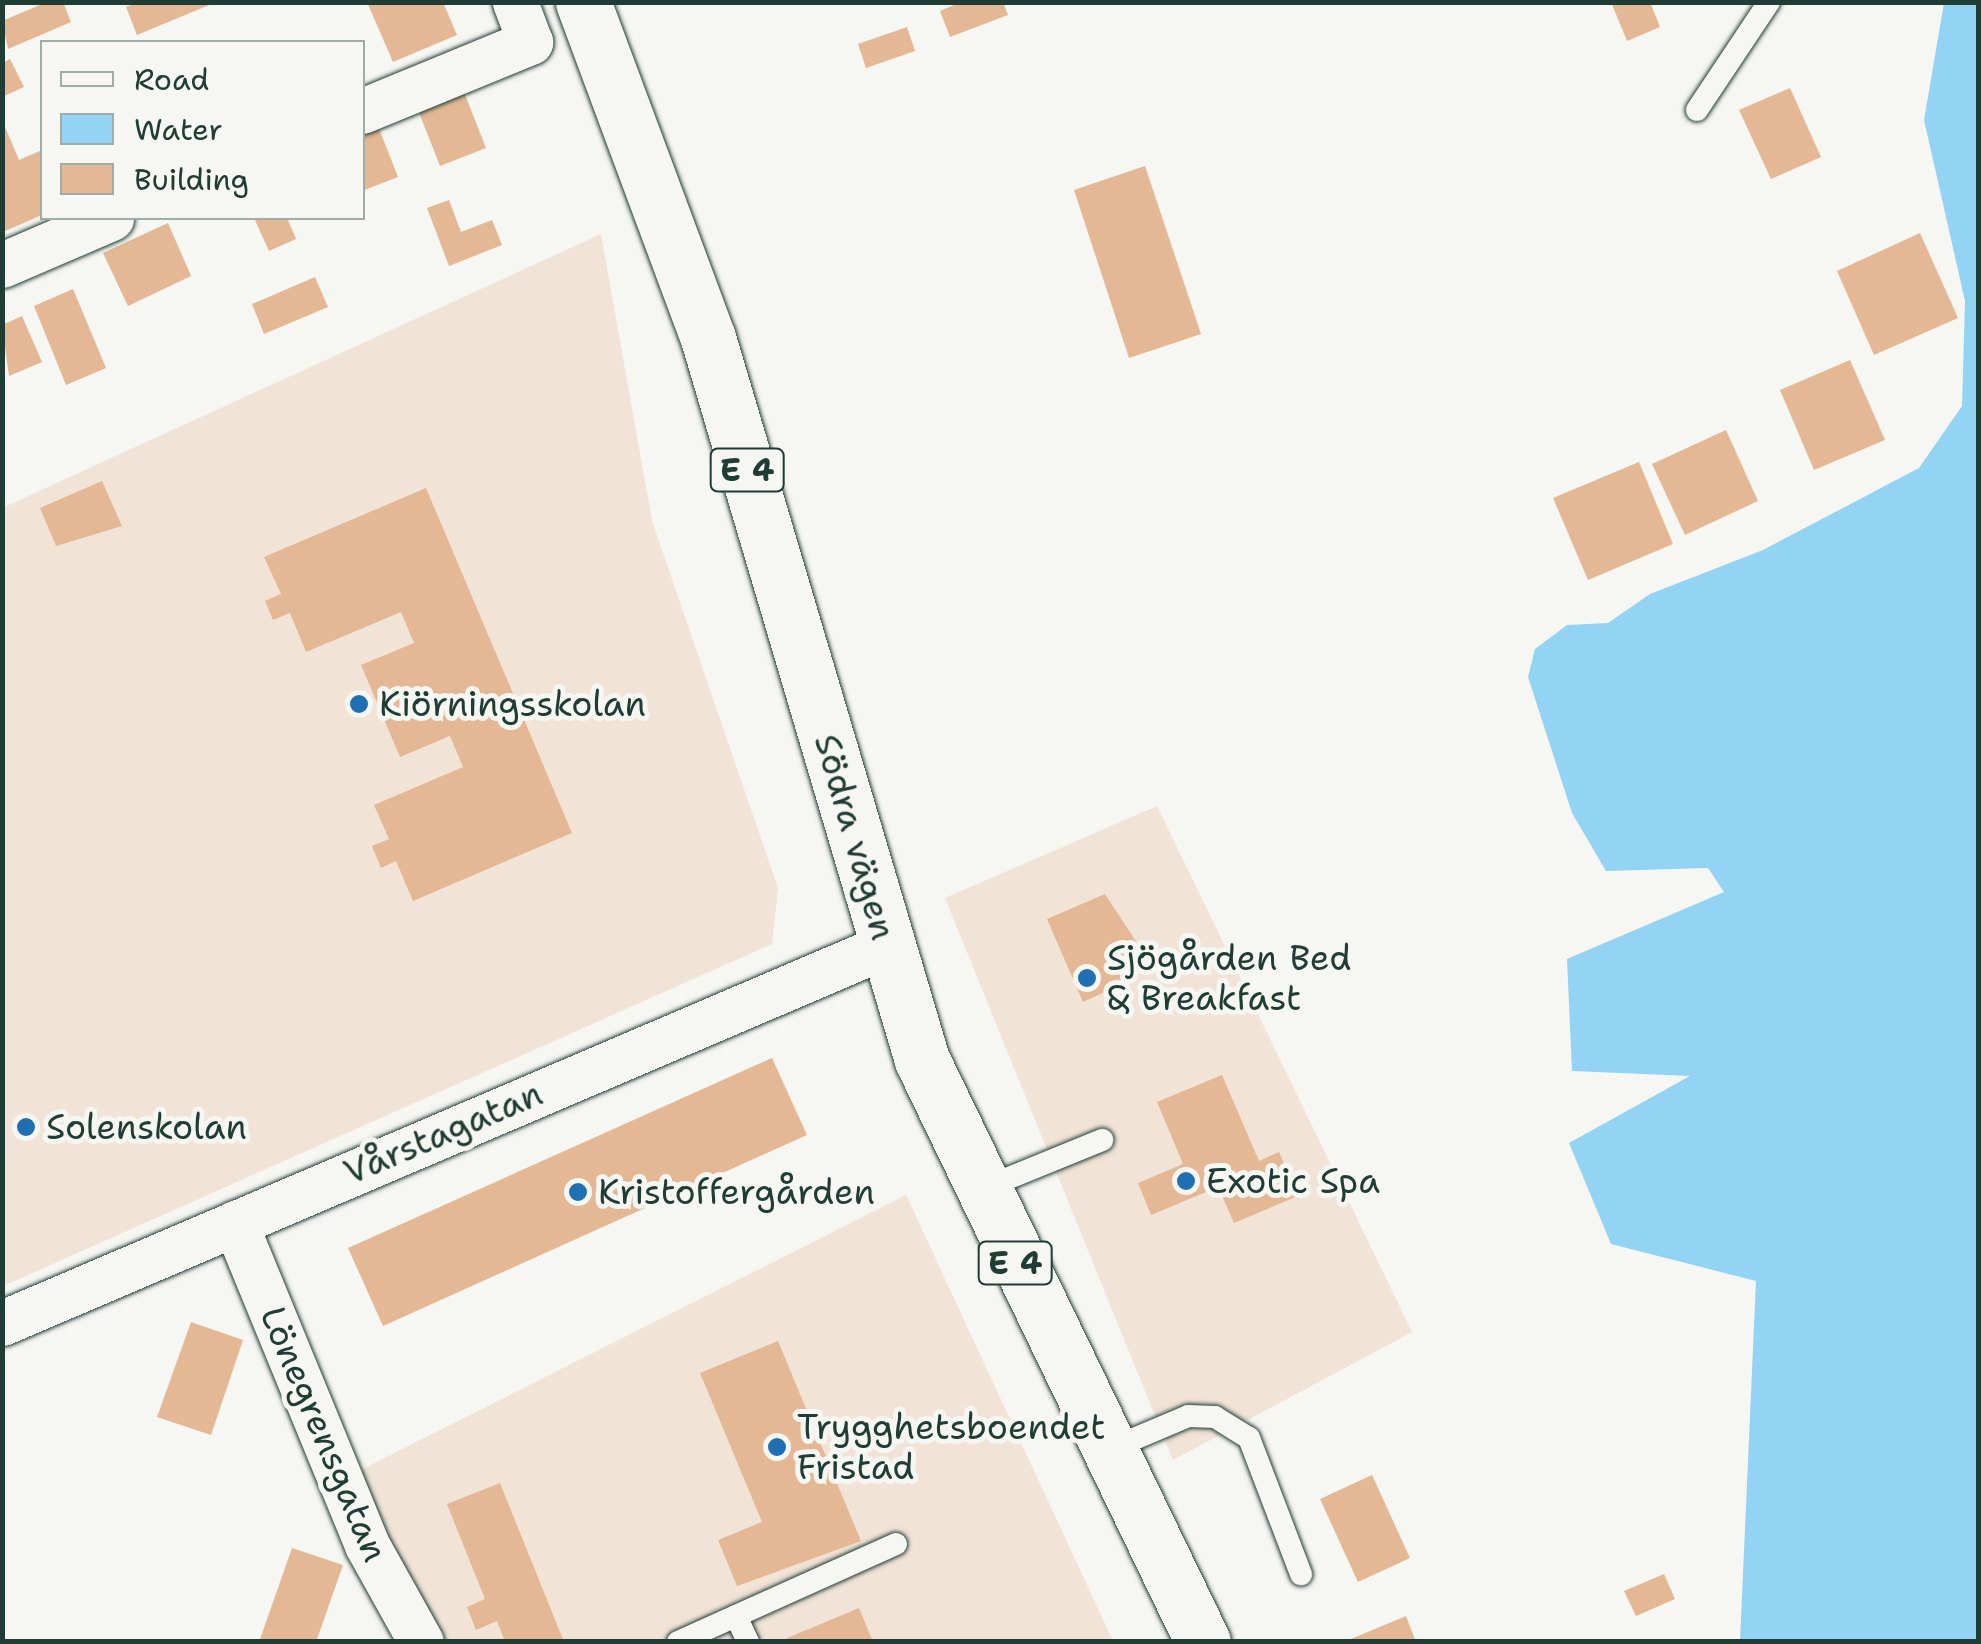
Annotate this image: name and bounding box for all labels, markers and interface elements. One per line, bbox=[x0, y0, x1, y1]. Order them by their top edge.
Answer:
legend bbox=[40, 40, 365, 220]
text: Road bbox=[134, 59, 209, 100]
text: Water bbox=[134, 109, 223, 150]
text: Building bbox=[134, 159, 249, 200]
road number: E 4 bbox=[710, 443, 784, 497]
place label: Kiörningsskolan bbox=[379, 683, 646, 725]
marker: Kiörningsskolan bbox=[348, 693, 370, 715]
street label: Södra vägen bbox=[806, 729, 904, 945]
place label: Sjögården Bed & Breakfast bbox=[1107, 937, 1351, 1019]
marker: Sjögården Bed & Breakfast bbox=[1076, 967, 1098, 989]
street label: Vårstagatan bbox=[338, 1072, 548, 1194]
place label: Solenskolan bbox=[46, 1106, 247, 1148]
marker: Solenskolan bbox=[15, 1116, 37, 1138]
place label: Exotic Spa bbox=[1206, 1160, 1380, 1202]
marker: Exotic Spa bbox=[1175, 1170, 1197, 1192]
place label: Kristoffergården bbox=[598, 1171, 875, 1213]
marker: Kristoffergården bbox=[567, 1181, 589, 1203]
road number: E 4 bbox=[978, 1236, 1052, 1290]
street label: Lönegrensgatan bbox=[251, 1300, 397, 1568]
place label: Trygghetsboendet Fristad bbox=[797, 1406, 1105, 1488]
marker: Trygghetsboendet Fristad bbox=[766, 1436, 788, 1458]

